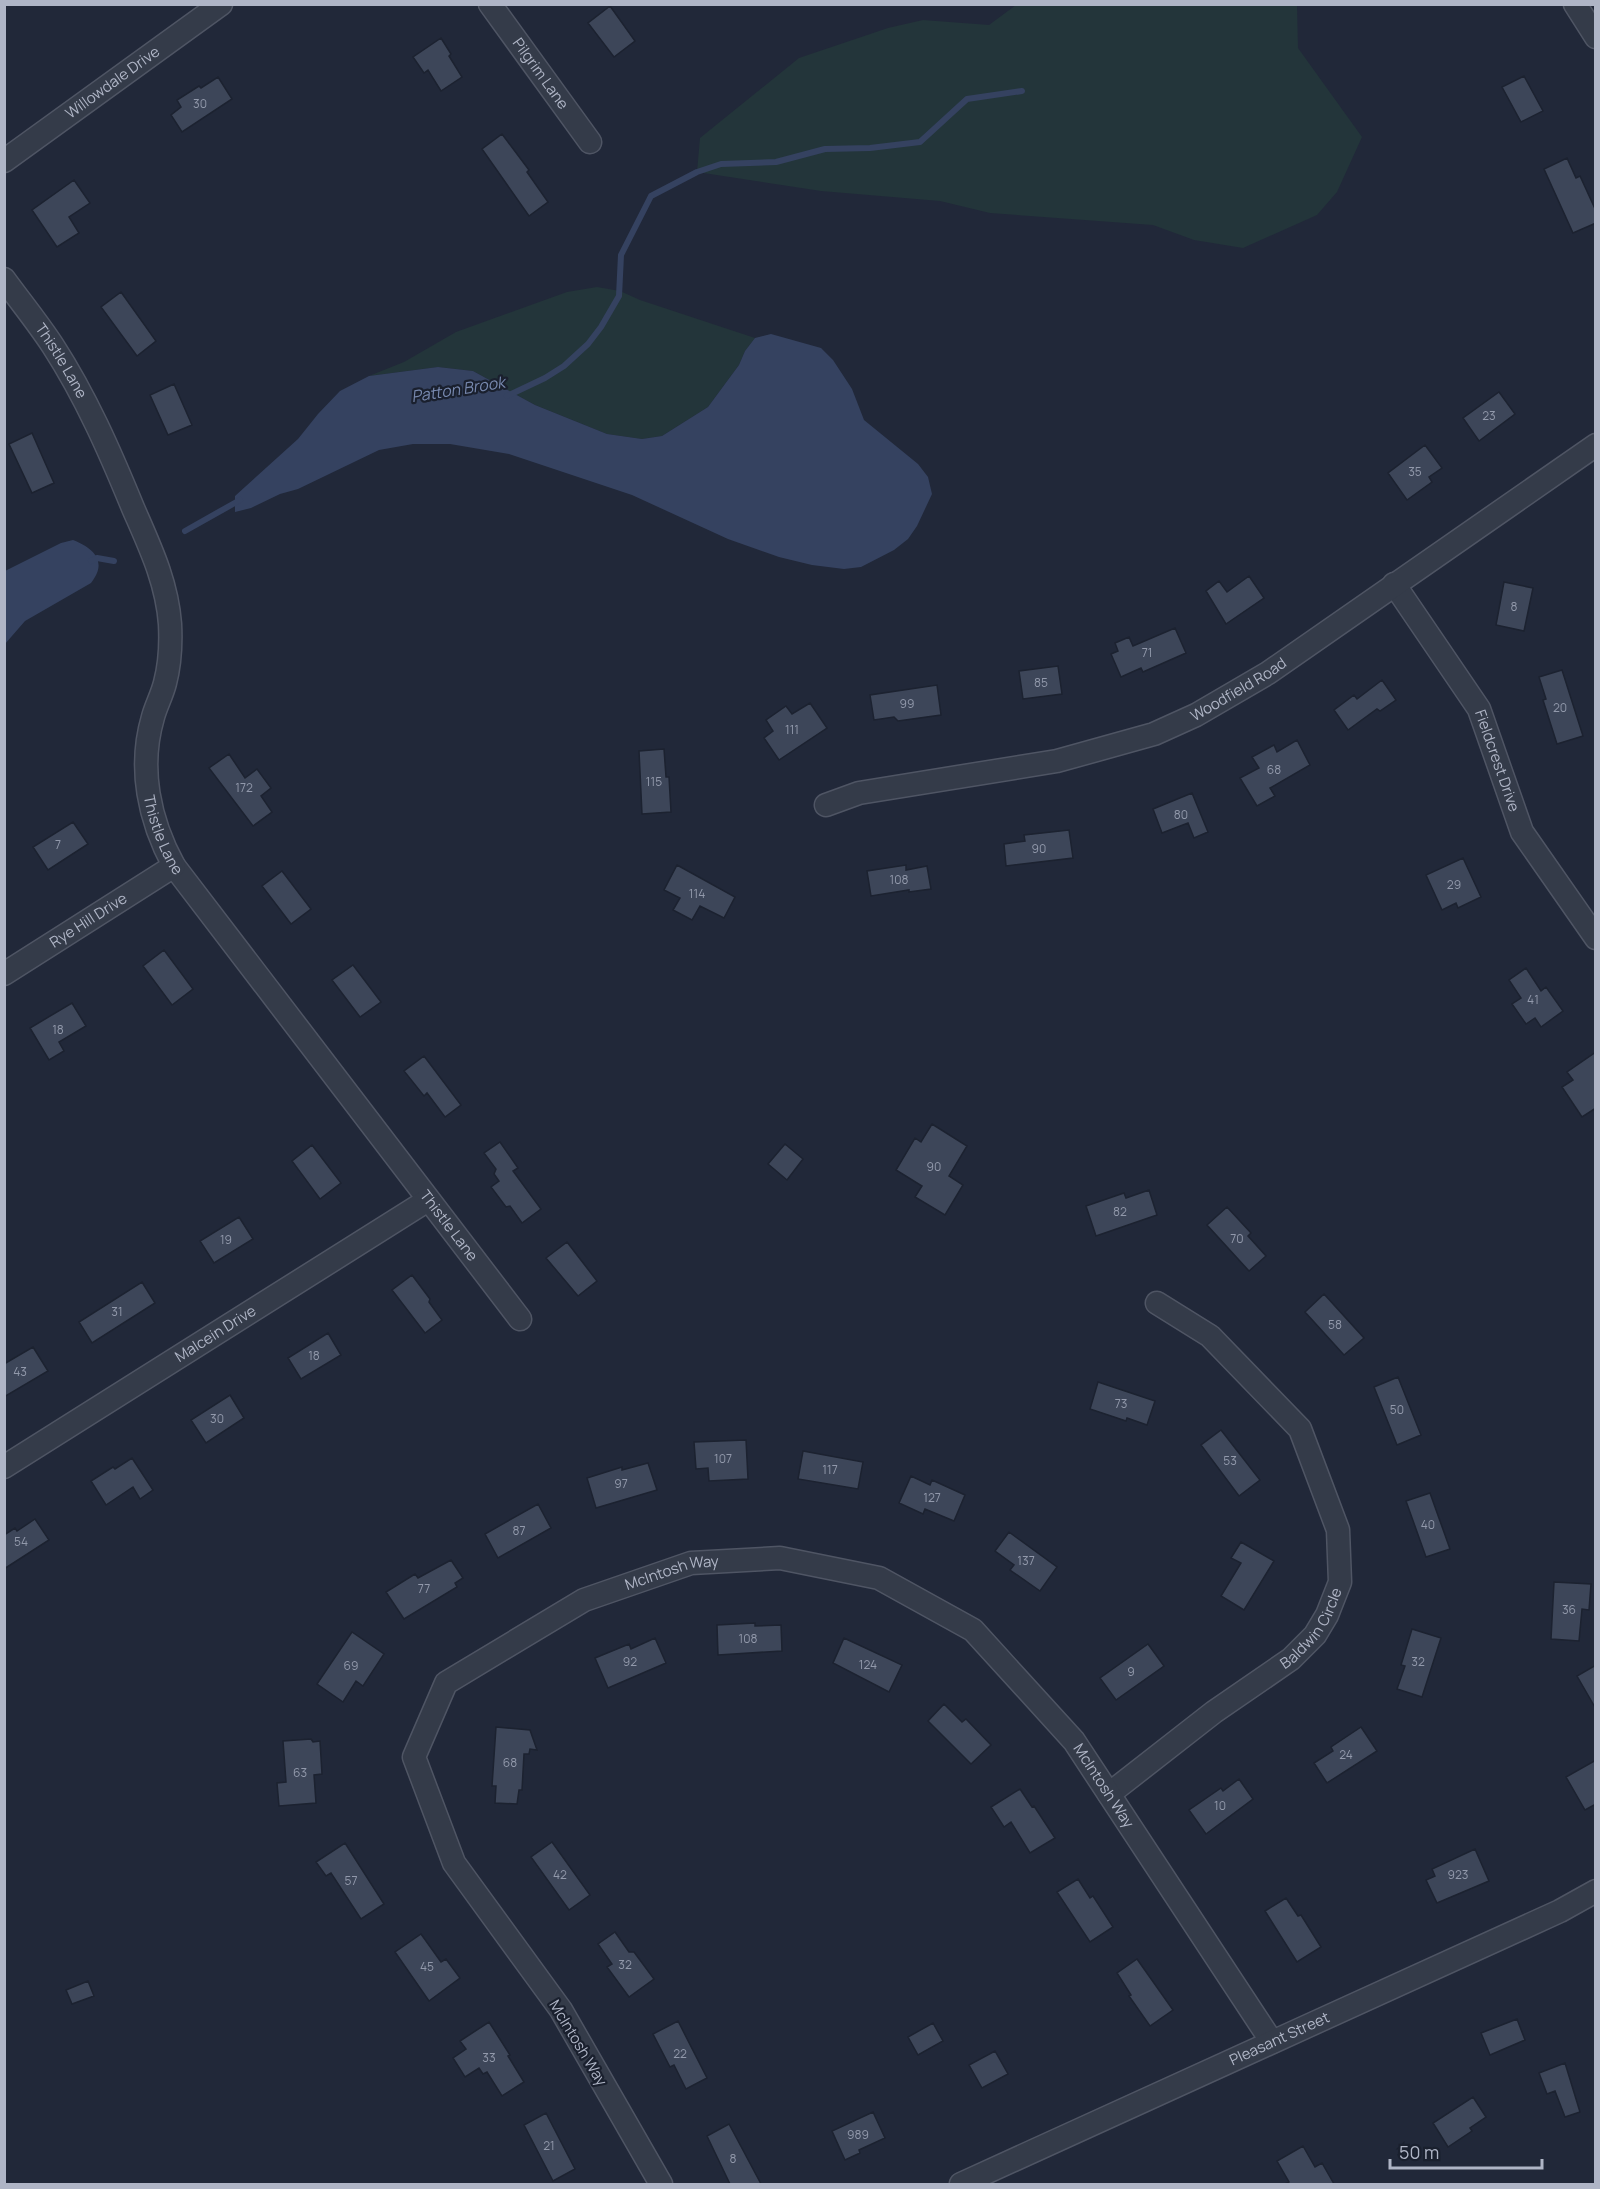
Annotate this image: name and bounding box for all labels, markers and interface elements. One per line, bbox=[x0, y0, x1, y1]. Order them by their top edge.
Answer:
street label: Pilgrim Lane bbox=[508, 33, 574, 113]
street label: Willowdale Drive bbox=[61, 41, 164, 123]
house number: 30 bbox=[193, 95, 207, 112]
street label: Thistle Lane bbox=[31, 319, 93, 402]
water label: Patton Brook bbox=[410, 370, 508, 407]
house number: 23 bbox=[1482, 407, 1496, 424]
house number: 35 bbox=[1408, 463, 1422, 480]
house number: 8 bbox=[1511, 598, 1518, 615]
house number: 71 bbox=[1142, 644, 1152, 661]
street label: Woodfield Road bbox=[1186, 652, 1291, 726]
house number: 85 bbox=[1034, 674, 1048, 691]
house number: 99 bbox=[900, 695, 914, 712]
house number: 20 bbox=[1553, 699, 1567, 716]
street label: Fieldcrest Drive bbox=[1470, 707, 1525, 815]
house number: 111 bbox=[785, 721, 799, 738]
house number: 68 bbox=[1267, 761, 1281, 778]
house number: 115 bbox=[646, 773, 662, 790]
house number: 172 bbox=[235, 779, 253, 796]
street label: Thistle Lane bbox=[139, 793, 188, 879]
house number: 80 bbox=[1174, 806, 1188, 823]
house number: 7 bbox=[55, 836, 61, 853]
house number: 90 bbox=[1032, 840, 1046, 857]
house number: 108 bbox=[890, 871, 909, 888]
house number: 29 bbox=[1447, 876, 1461, 893]
house number: 114 bbox=[689, 885, 705, 902]
street label: Rye Hill Drive bbox=[45, 887, 131, 952]
house number: 41 bbox=[1527, 991, 1539, 1008]
house number: 18 bbox=[52, 1021, 64, 1038]
house number: 90 bbox=[927, 1158, 941, 1175]
street label: Thistle Lane bbox=[415, 1186, 483, 1266]
house number: 82 bbox=[1113, 1203, 1127, 1220]
house number: 70 bbox=[1230, 1230, 1244, 1247]
house number: 19 bbox=[220, 1231, 232, 1248]
street label: Malcein Drive bbox=[171, 1300, 260, 1367]
house number: 31 bbox=[111, 1303, 123, 1320]
house number: 58 bbox=[1328, 1316, 1342, 1333]
house number: 18 bbox=[308, 1347, 320, 1364]
house number: 43 bbox=[13, 1363, 27, 1380]
house number: 73 bbox=[1115, 1395, 1127, 1412]
house number: 50 bbox=[1390, 1401, 1404, 1418]
house number: 30 bbox=[210, 1410, 224, 1427]
house number: 107 bbox=[714, 1450, 732, 1467]
house number: 53 bbox=[1223, 1452, 1237, 1469]
house number: 117 bbox=[822, 1461, 838, 1478]
house number: 97 bbox=[614, 1475, 628, 1492]
house number: 127 bbox=[923, 1489, 941, 1506]
house number: 40 bbox=[1421, 1516, 1435, 1533]
house number: 87 bbox=[513, 1522, 526, 1539]
house number: 54 bbox=[14, 1533, 28, 1550]
street label: McIntosh Way bbox=[622, 1550, 719, 1595]
house number: 137 bbox=[1017, 1552, 1035, 1569]
house number: 77 bbox=[418, 1580, 430, 1597]
street label: Baldwin Circle bbox=[1276, 1584, 1347, 1674]
house number: 36 bbox=[1562, 1601, 1576, 1618]
house number: 108 bbox=[739, 1630, 758, 1647]
house number: 92 bbox=[623, 1653, 637, 1670]
house number: 32 bbox=[1411, 1653, 1425, 1670]
house number: 124 bbox=[859, 1656, 877, 1673]
house number: 69 bbox=[344, 1657, 358, 1674]
house number: 9 bbox=[1127, 1663, 1135, 1680]
street label: McIntosh Way bbox=[1069, 1739, 1139, 1832]
house number: 24 bbox=[1339, 1746, 1353, 1763]
house number: 68 bbox=[503, 1754, 517, 1771]
house number: 63 bbox=[293, 1764, 307, 1781]
house number: 10 bbox=[1214, 1797, 1226, 1814]
house number: 42 bbox=[553, 1866, 567, 1883]
house number: 923 bbox=[1448, 1866, 1468, 1883]
house number: 57 bbox=[345, 1872, 357, 1889]
house number: 32 bbox=[618, 1956, 632, 1973]
house number: 45 bbox=[420, 1958, 434, 1975]
street label: McIntosh Way bbox=[545, 1996, 612, 2090]
street label: Pleasant Street bbox=[1226, 2006, 1333, 2070]
house number: 22 bbox=[673, 2045, 687, 2062]
house number: 33 bbox=[482, 2049, 496, 2066]
house number: 989 bbox=[847, 2126, 869, 2143]
scale bar bbox=[1390, 2132, 1542, 2170]
house number: 21 bbox=[543, 2137, 555, 2154]
text: 50 m bbox=[1399, 2140, 1439, 2164]
house number: 8 bbox=[730, 2150, 737, 2167]

